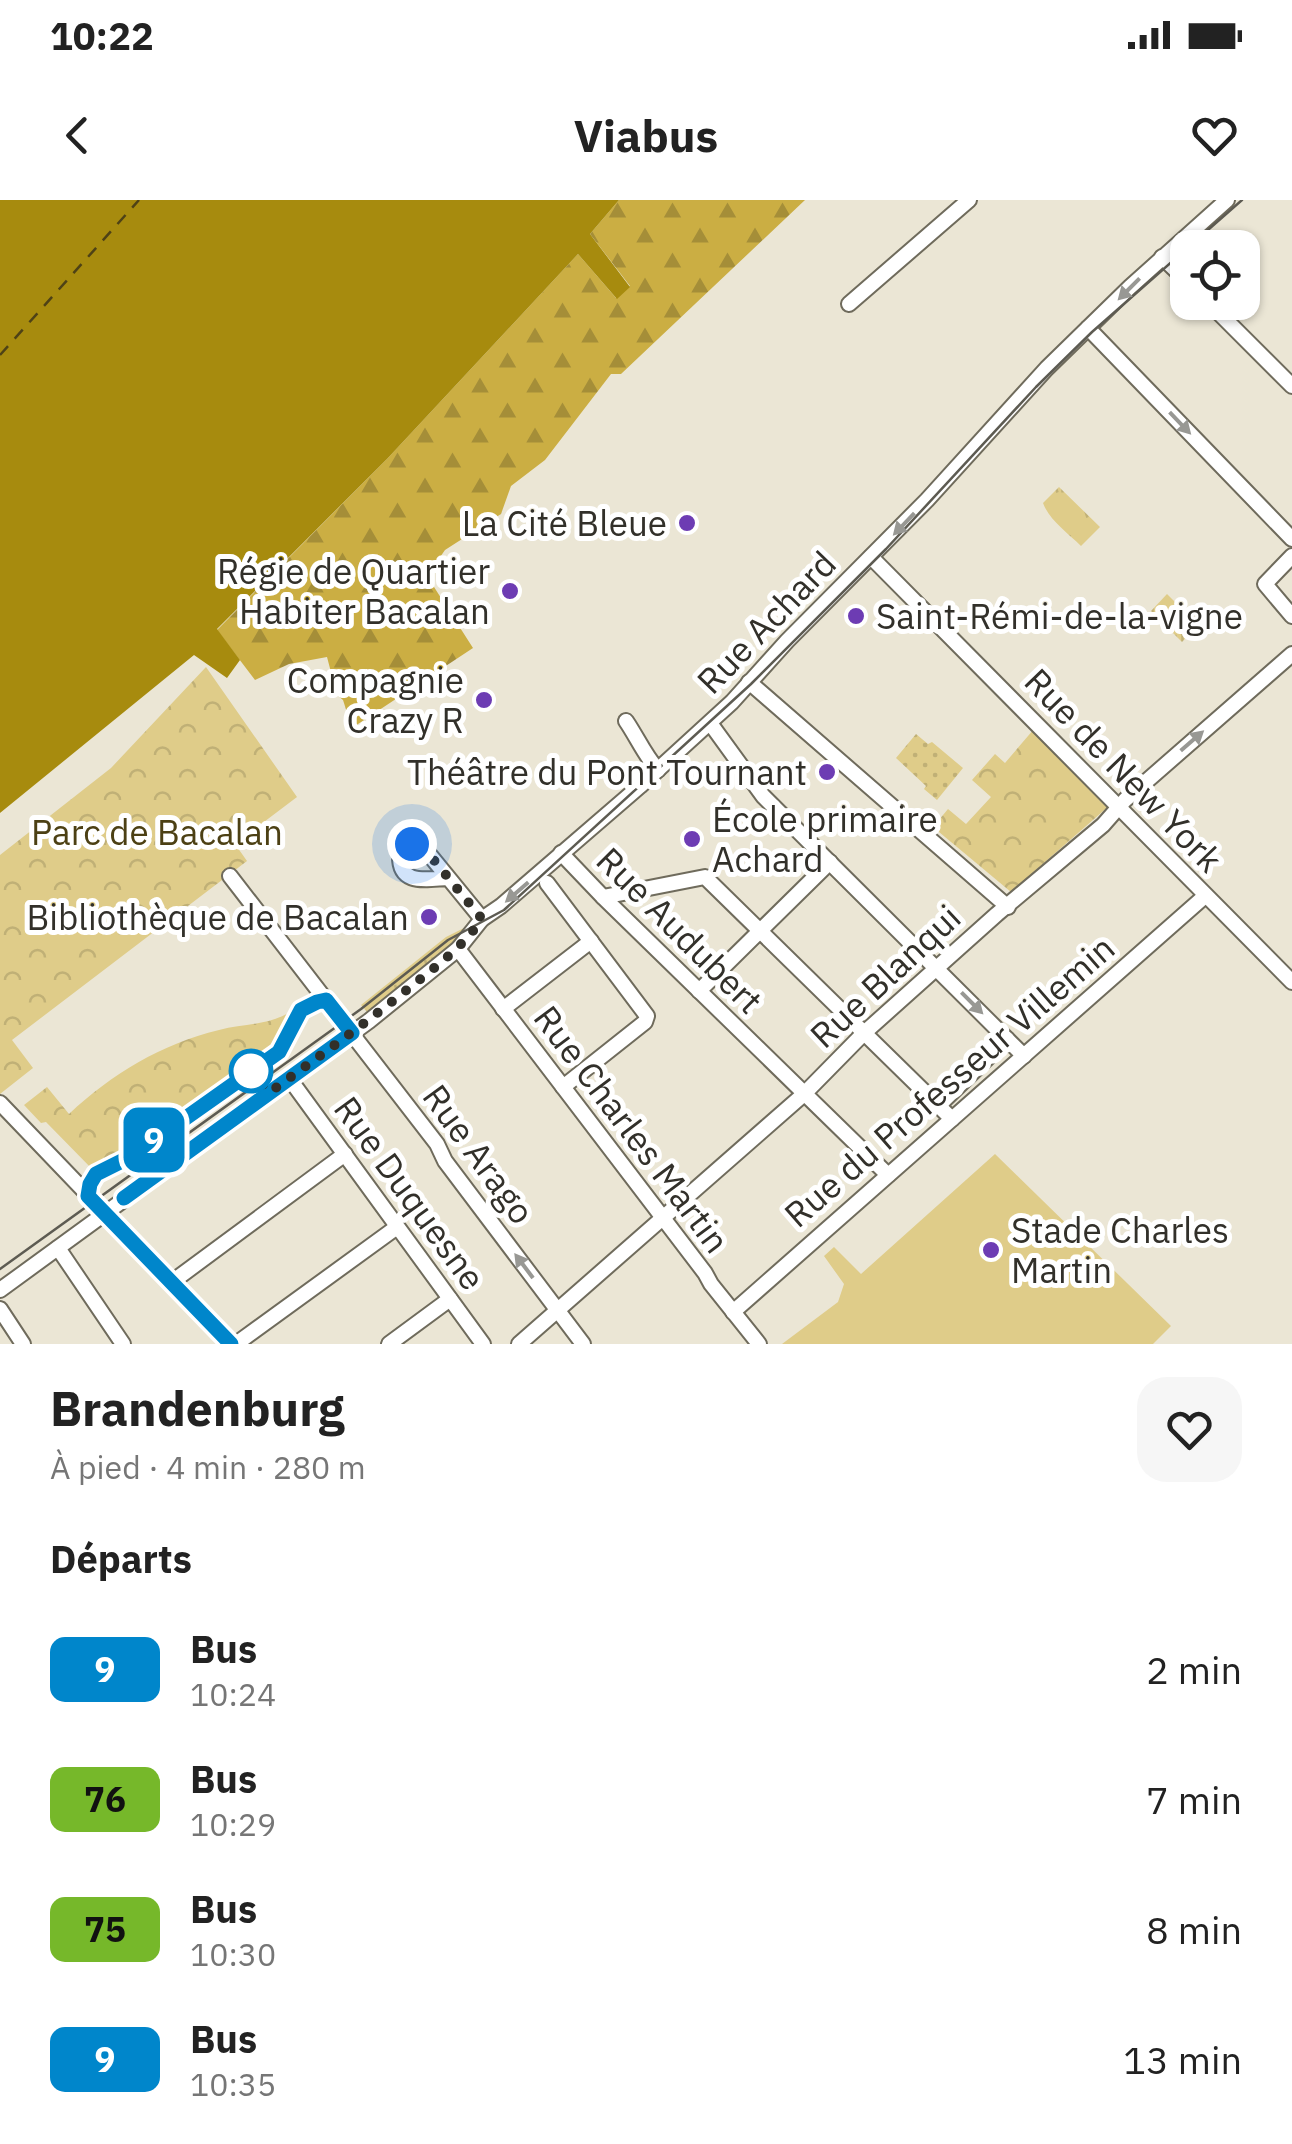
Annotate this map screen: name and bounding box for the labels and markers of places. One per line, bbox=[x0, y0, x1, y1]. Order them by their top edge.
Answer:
place label: La Cité Bleue bbox=[462, 500, 667, 546]
marker: La Cité Bleue bbox=[676, 512, 698, 534]
place label: Régie de Quartier Habiter Bacalan bbox=[217, 548, 490, 634]
marker: Régie de Quartier Habiter Bacalan bbox=[499, 580, 521, 602]
place label: Saint-Rémi-de-la-vigne bbox=[876, 593, 1243, 639]
marker: Saint-Rémi-de-la-vigne bbox=[845, 605, 867, 627]
place label: Compagnie Crazy R bbox=[287, 657, 464, 743]
marker: Compagnie Crazy R bbox=[473, 689, 495, 711]
place label: Théâtre du Pont Tournant bbox=[407, 749, 807, 795]
marker: Théâtre du Pont Tournant bbox=[816, 761, 838, 783]
place label: École primaire Achard bbox=[712, 796, 938, 882]
marker: École primaire Achard bbox=[681, 828, 703, 850]
place label: Bibliothèque de Bacalan bbox=[26, 894, 409, 940]
marker: Bibliothèque de Bacalan bbox=[418, 906, 440, 928]
unlabelled marker bbox=[230, 1050, 272, 1092]
place label: Stade Charles Martin bbox=[1011, 1207, 1229, 1293]
marker: Stade Charles Martin bbox=[980, 1239, 1002, 1261]

